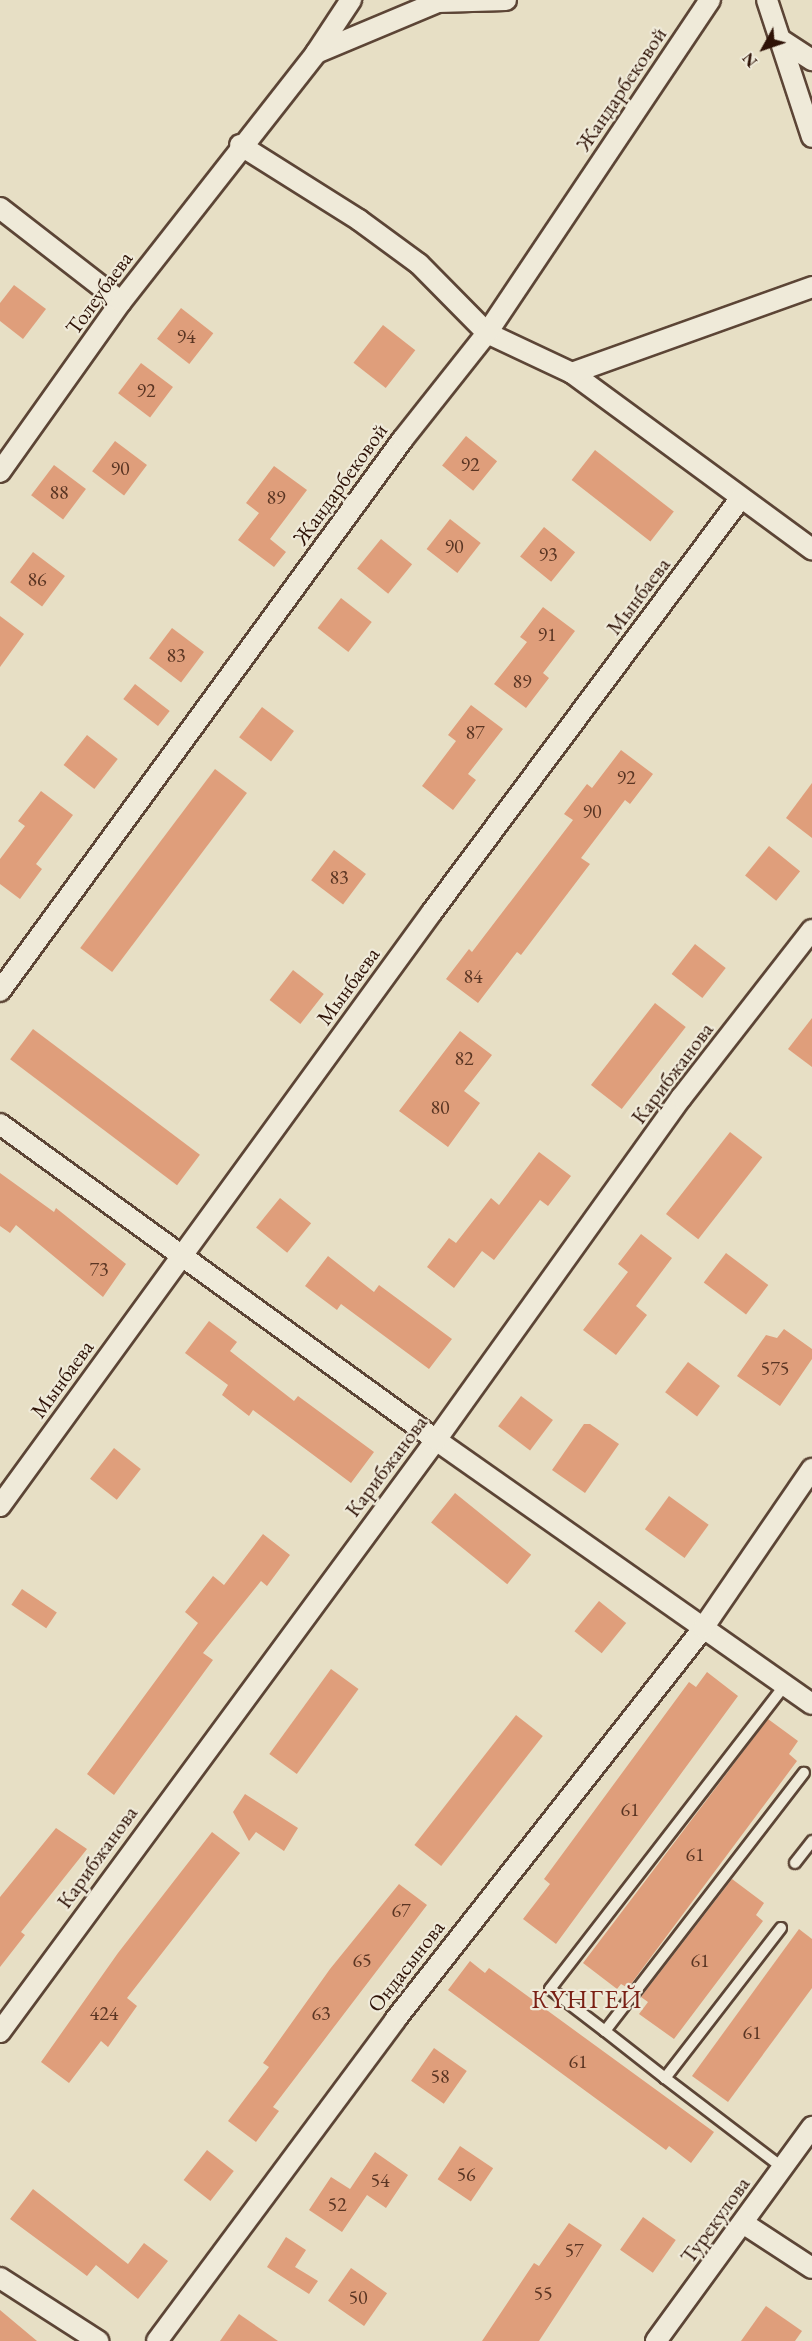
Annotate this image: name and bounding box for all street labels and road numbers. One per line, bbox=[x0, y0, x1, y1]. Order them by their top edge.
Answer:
street label: Жандарбековой bbox=[570, 22, 672, 156]
street label: Толеубаева bbox=[60, 246, 138, 340]
street label: Жандарбековой bbox=[287, 418, 393, 550]
street label: Мынбаева bbox=[600, 552, 676, 640]
street label: Мынбаева bbox=[311, 942, 385, 1030]
street label: Карибжанова bbox=[625, 1017, 719, 1129]
street label: Мынбаева bbox=[25, 1335, 99, 1423]
street label: Карибжанова bbox=[339, 1410, 433, 1522]
street label: Карибжанова bbox=[51, 1800, 143, 1914]
street label: Ондасынова bbox=[362, 1915, 450, 2017]
street label: Турекулова bbox=[675, 2171, 755, 2269]

